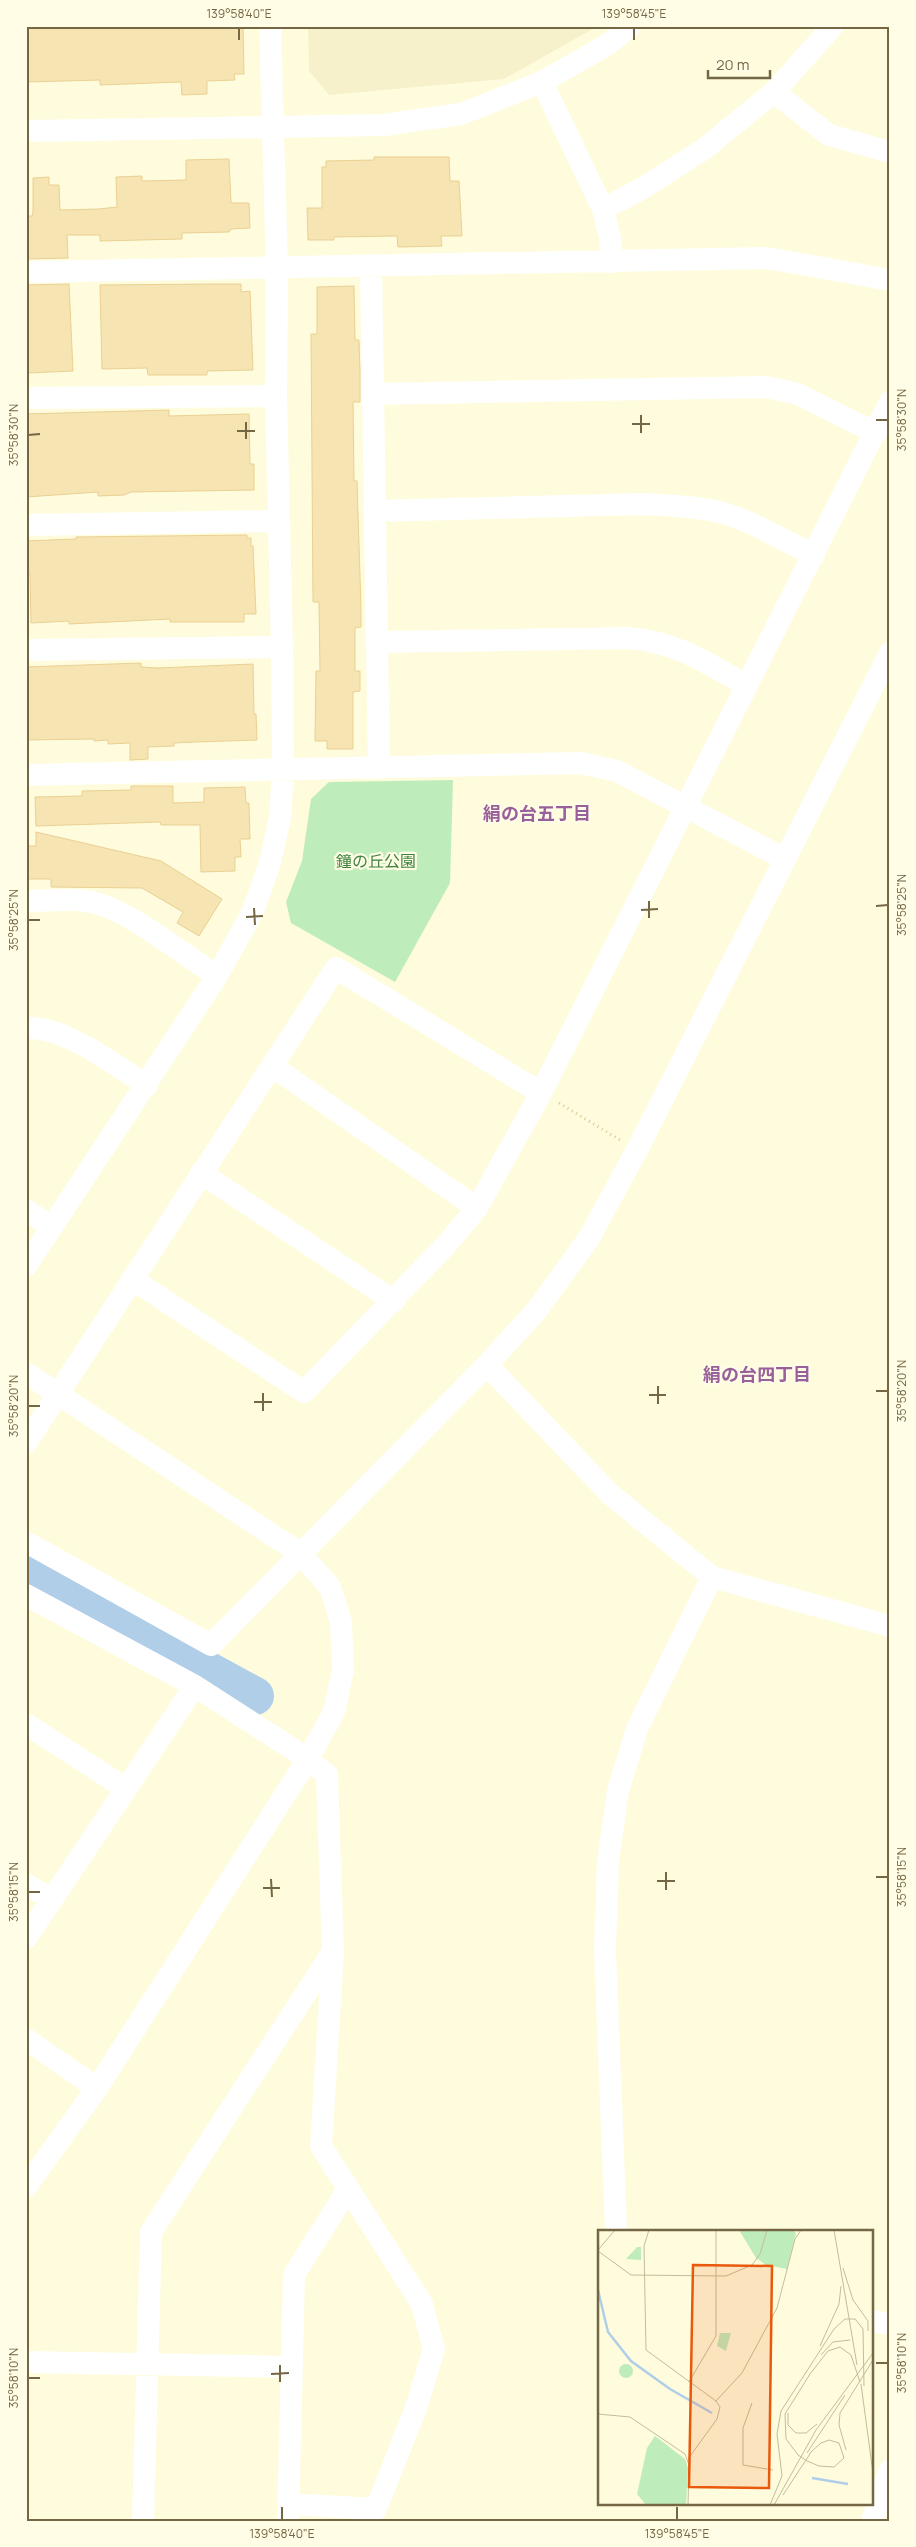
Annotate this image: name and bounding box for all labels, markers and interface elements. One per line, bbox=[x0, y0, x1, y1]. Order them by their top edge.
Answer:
text: 139°58'40"E bbox=[206, 5, 272, 22]
text: 139°58'45"E bbox=[602, 5, 667, 22]
scale bar bbox=[708, 48, 771, 80]
text: 20 m bbox=[716, 54, 749, 75]
text: 35°58'30"N bbox=[893, 389, 910, 451]
text: 35°58'30"N bbox=[5, 404, 22, 466]
district label: 絹の台五丁目 bbox=[483, 801, 591, 825]
park label: 鐘の丘公園 bbox=[336, 850, 416, 872]
text: 35°58'25"N bbox=[893, 874, 910, 936]
text: 35°58'25"N bbox=[5, 889, 22, 951]
text: 35°58'20"N bbox=[893, 1360, 910, 1422]
district label: 絹の台四丁目 bbox=[703, 1362, 811, 1386]
text: 35°58'20"N bbox=[5, 1375, 22, 1437]
text: 35°58'15"N bbox=[893, 1847, 910, 1907]
text: 35°58'15"N bbox=[5, 1862, 22, 1922]
inset map bbox=[598, 2230, 874, 2504]
text: 35°58'10"N bbox=[893, 2333, 910, 2393]
text: 35°58'10"N bbox=[5, 2348, 22, 2408]
text: 139°58'40"E bbox=[249, 2525, 315, 2542]
text: 139°58'45"E bbox=[645, 2525, 710, 2542]

